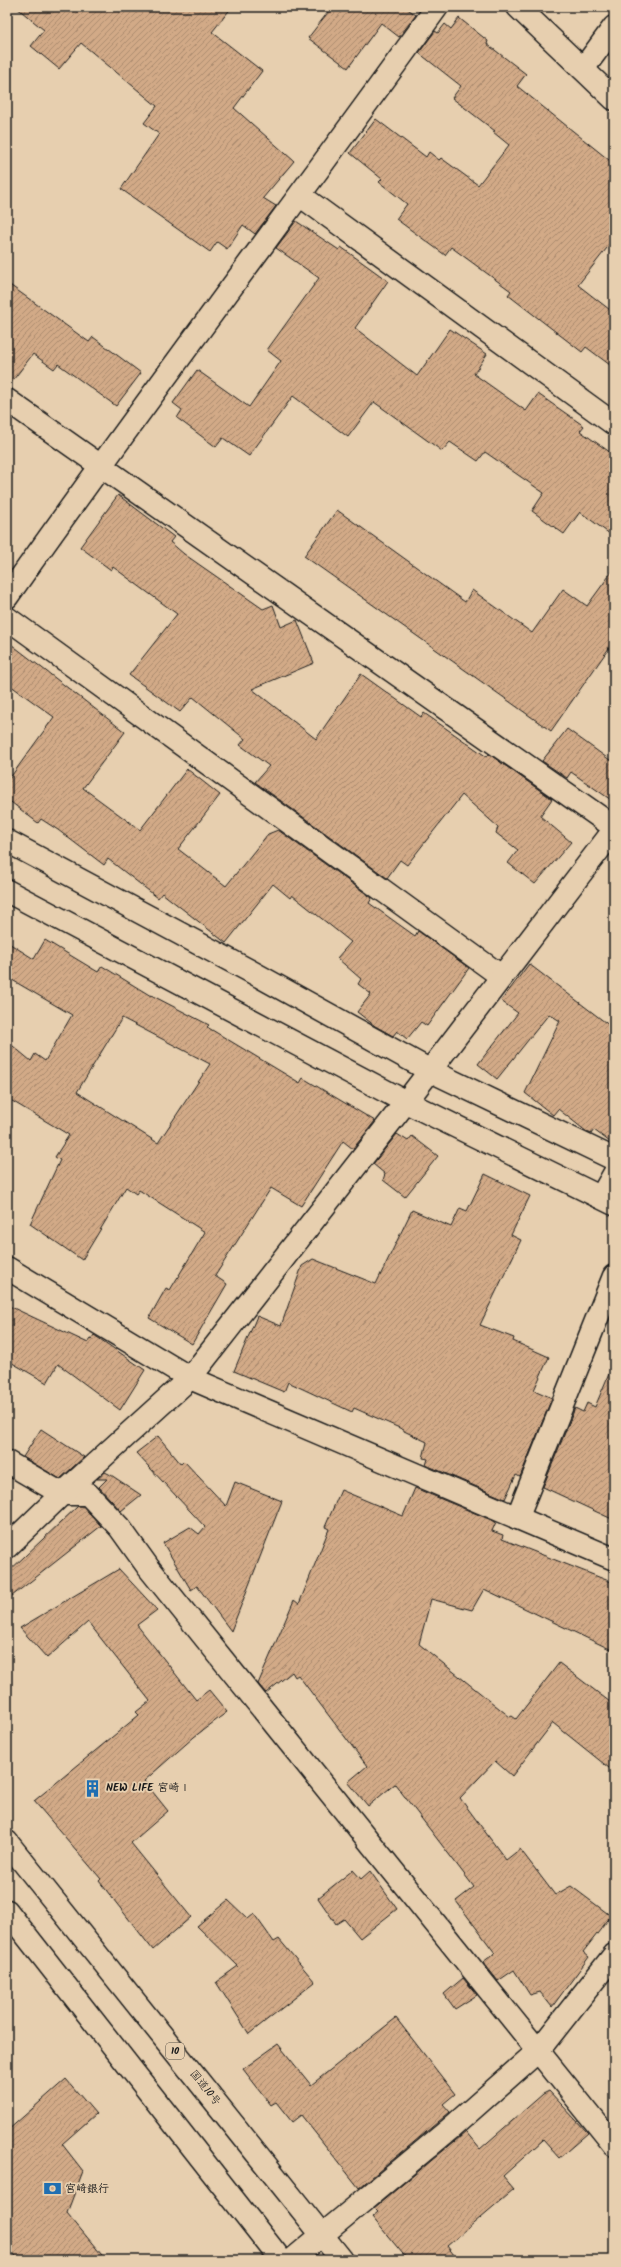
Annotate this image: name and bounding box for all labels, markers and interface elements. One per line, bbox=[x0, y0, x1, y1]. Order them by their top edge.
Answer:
building icon: NEW LIFE 宮崎Ⅰ bbox=[83, 1778, 103, 1798]
place label: NEW LIFE 宮崎Ⅰ bbox=[106, 1779, 191, 1797]
road number: 10 bbox=[166, 2043, 184, 2059]
street label: 国道10号 bbox=[185, 2066, 225, 2110]
bank icon: 宮崎銀行 bbox=[42, 2179, 62, 2199]
place label: 宮崎銀行 bbox=[65, 2180, 109, 2198]

